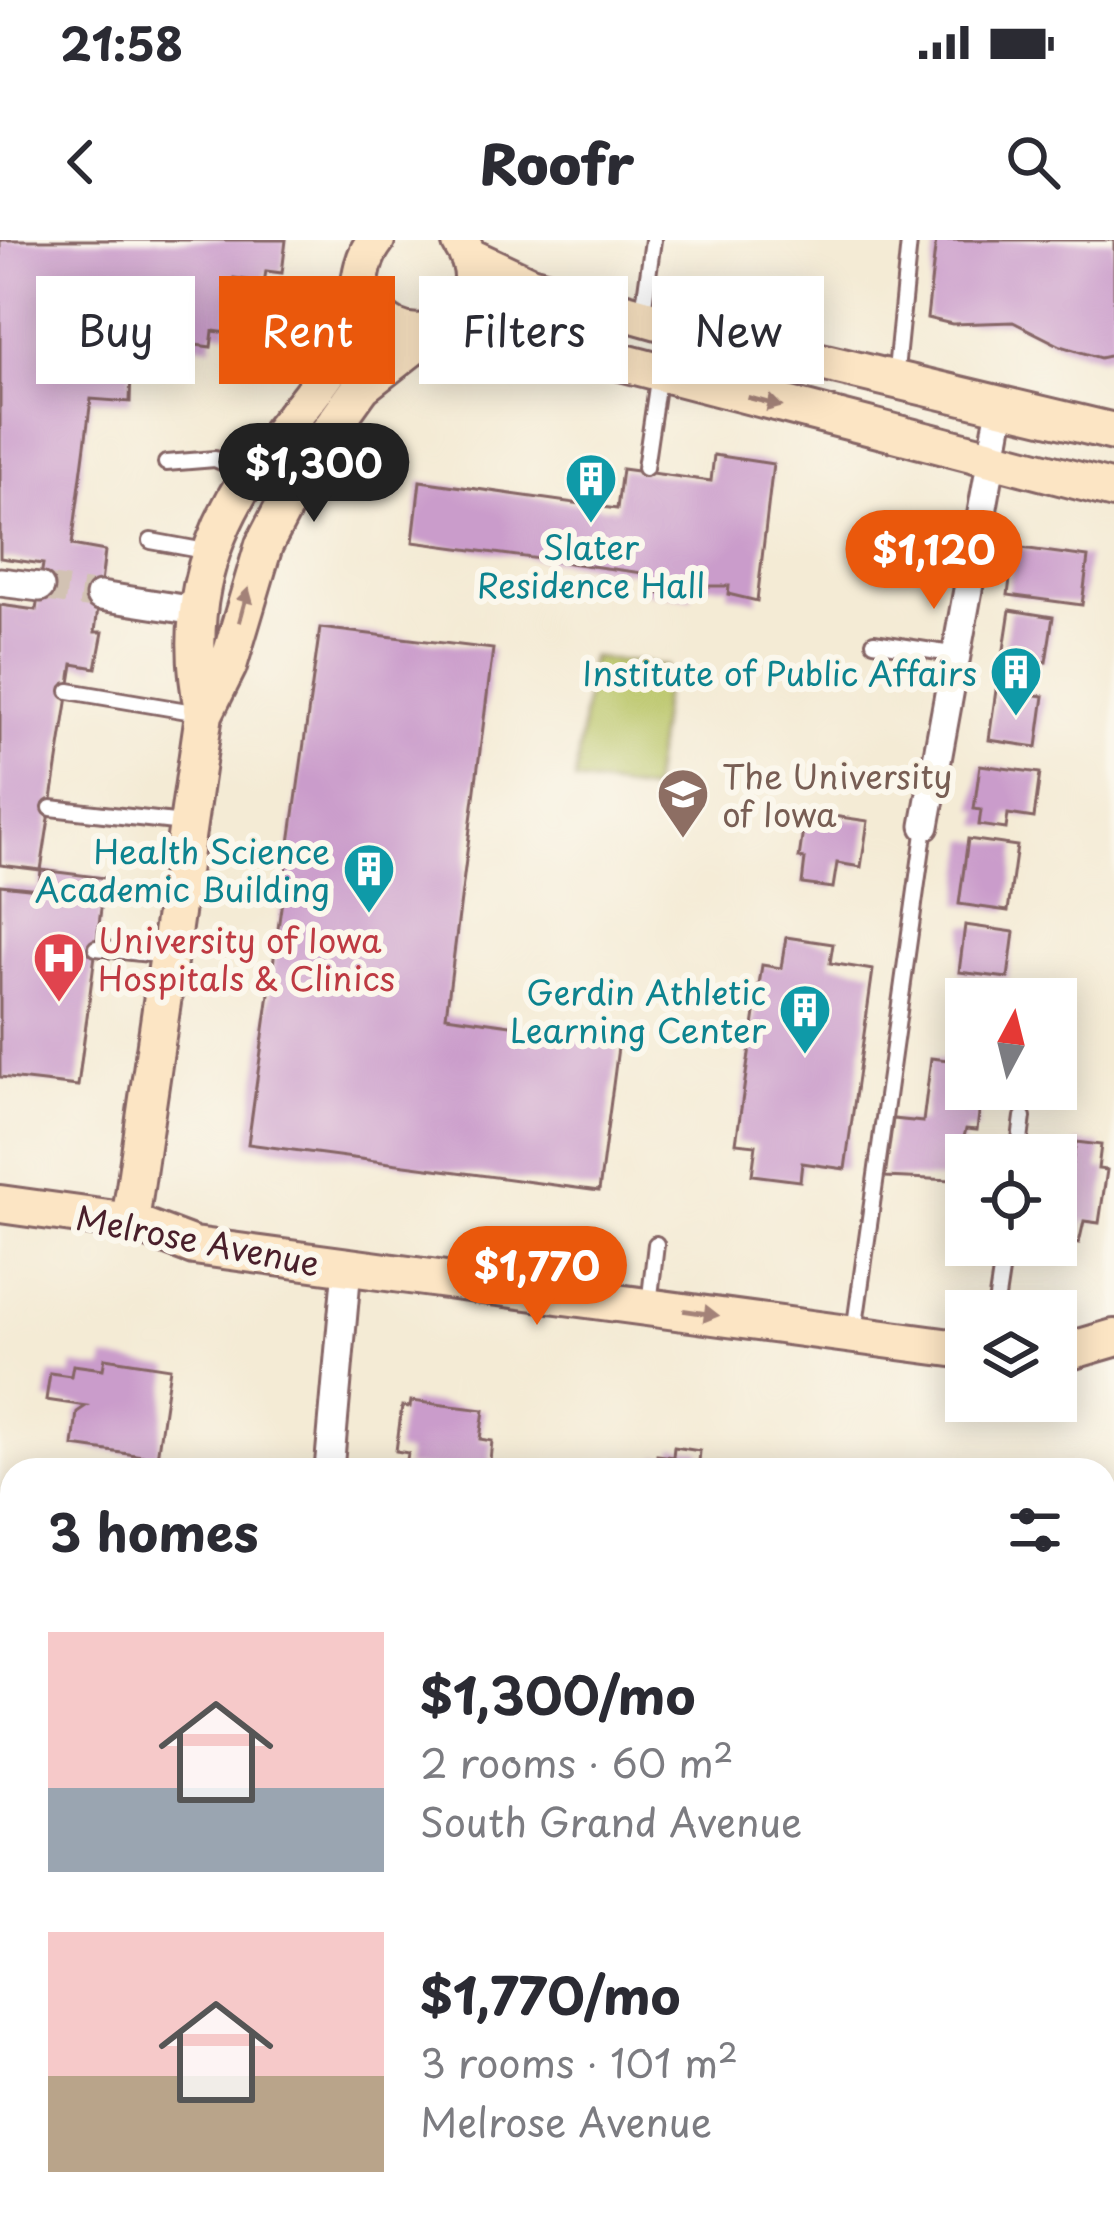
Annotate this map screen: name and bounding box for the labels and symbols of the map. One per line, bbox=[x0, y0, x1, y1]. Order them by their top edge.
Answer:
one-way arrow bbox=[747, 393, 784, 412]
pin: $1,300 bbox=[216, 423, 412, 525]
building icon: Slater Residence Hall bbox=[563, 451, 619, 525]
pin: $1,120 bbox=[836, 510, 1032, 612]
place label: Slater Residence Hall bbox=[477, 521, 705, 609]
one-way arrow bbox=[235, 586, 254, 623]
building icon: Institute of Public Affairs bbox=[988, 644, 1044, 718]
place label: Institute of Public Affairs bbox=[582, 647, 977, 697]
place label: The University of Iowa bbox=[722, 750, 952, 838]
school or university icon: The University of Iowa bbox=[655, 766, 711, 840]
place label: Health Science Academic Building bbox=[35, 825, 330, 913]
building icon: Health Science Academic Building bbox=[341, 841, 397, 915]
place label: University of Iowa Hospitals & Clinics bbox=[98, 914, 395, 1002]
hospital icon: University of Iowa Hospitals & Clinics bbox=[31, 930, 87, 1004]
place label: Gerdin Athletic Learning Center bbox=[510, 966, 767, 1054]
north arrow bbox=[945, 978, 1077, 1110]
building icon: Gerdin Athletic Learning Center bbox=[777, 982, 833, 1056]
street label: Melrose Avenue bbox=[72, 1191, 324, 1287]
pin: $1,770 bbox=[439, 1226, 635, 1328]
one-way arrow bbox=[682, 1304, 720, 1323]

